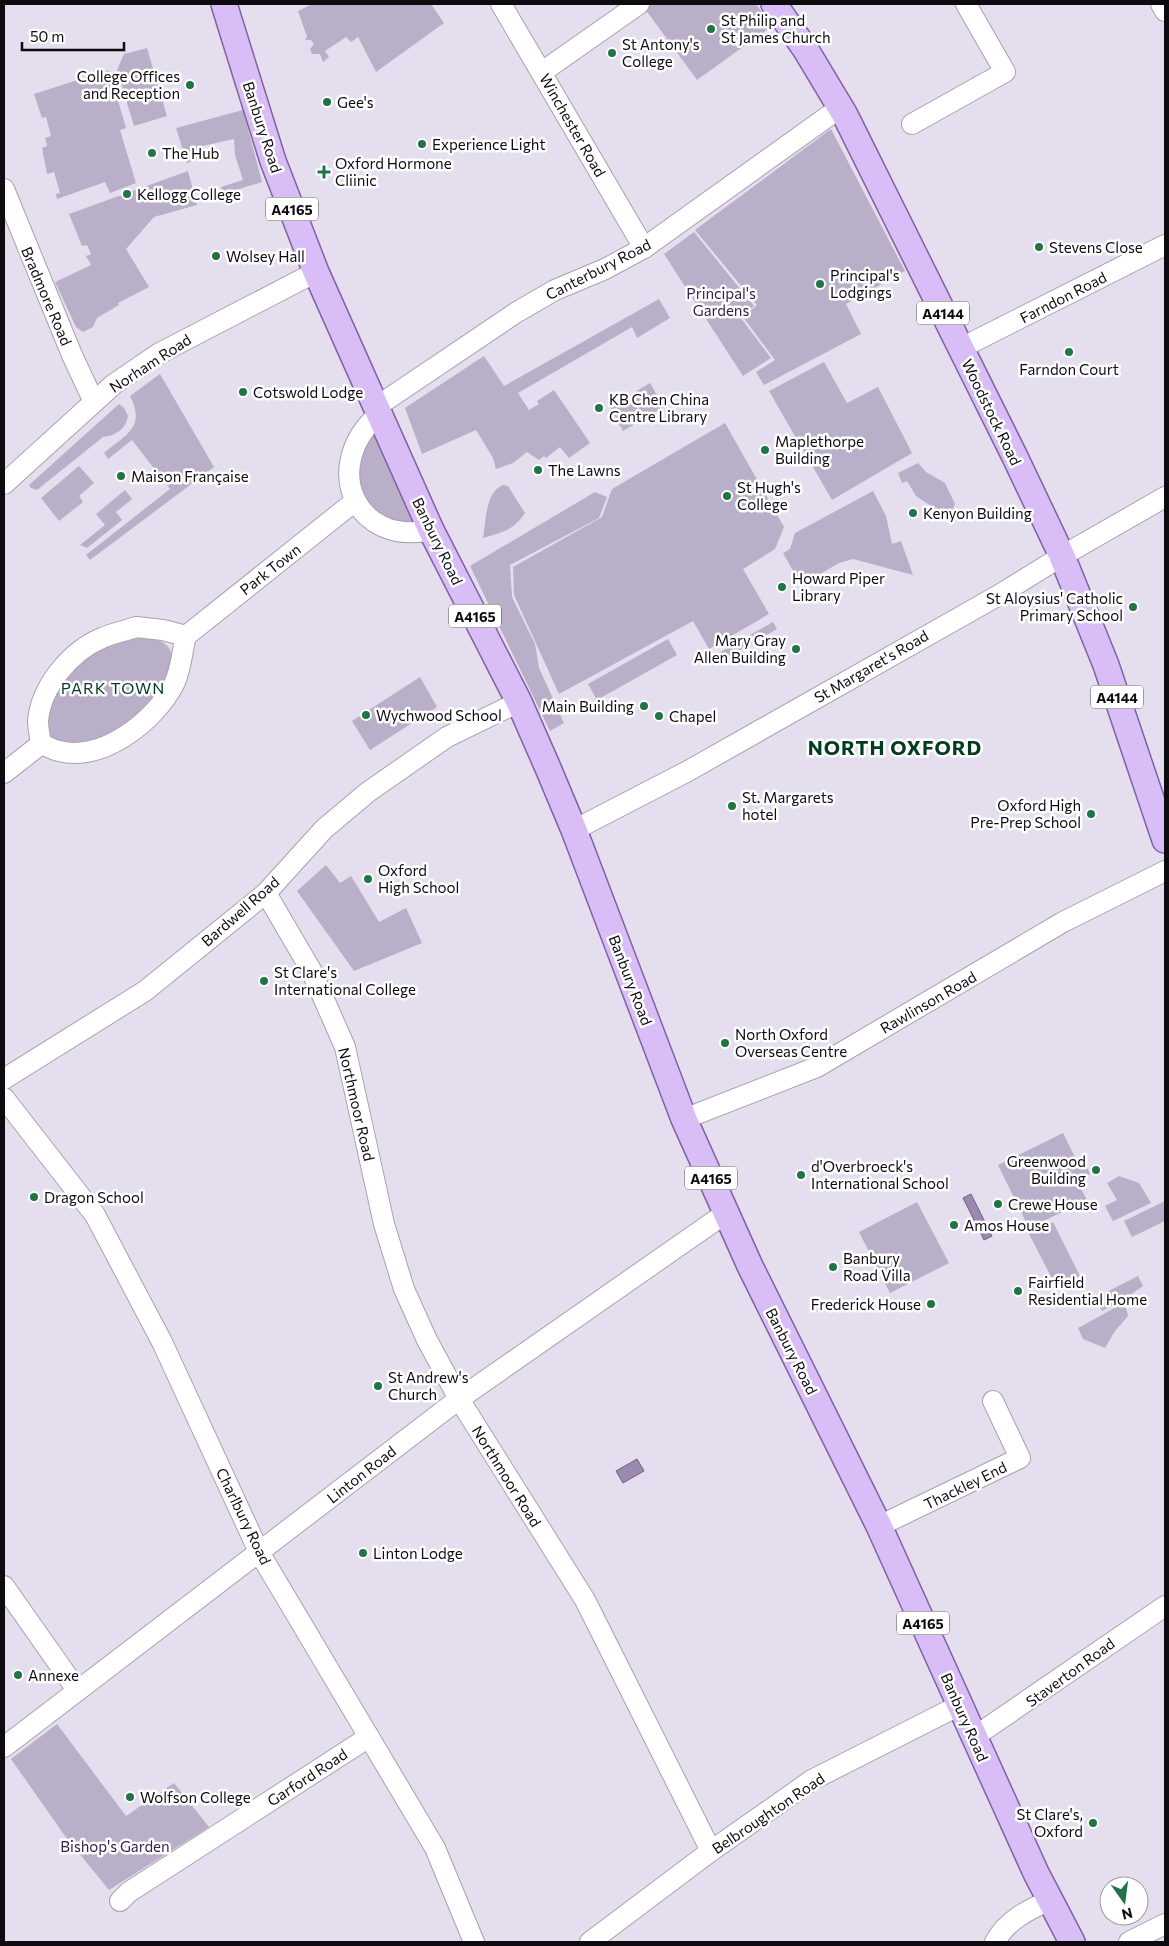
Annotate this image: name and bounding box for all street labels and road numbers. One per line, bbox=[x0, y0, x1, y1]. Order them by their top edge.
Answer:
street label: Winchester Road bbox=[536, 70, 610, 180]
street label: Banbury Road bbox=[240, 79, 286, 175]
road number: A4165 bbox=[266, 198, 318, 220]
street label: Canterbury Road bbox=[542, 235, 654, 303]
street label: Bradmore Road bbox=[18, 244, 76, 348]
street label: Farndon Road bbox=[1017, 267, 1109, 327]
road number: A4144 bbox=[917, 302, 969, 324]
street label: Norham Road bbox=[106, 330, 194, 396]
street label: Woodstock Road bbox=[958, 356, 1026, 468]
street label: Banbury Road bbox=[409, 494, 467, 588]
street label: Park Town bbox=[236, 540, 304, 598]
road number: A4165 bbox=[449, 604, 501, 628]
street label: St Margaret's Road bbox=[811, 626, 931, 706]
road number: A4144 bbox=[1091, 686, 1143, 709]
street label: Bardwell Road bbox=[197, 872, 283, 950]
street label: Banbury Road bbox=[606, 932, 656, 1028]
street label: Rawlinson Road bbox=[877, 967, 979, 1037]
street label: Northmoor Road bbox=[335, 1046, 379, 1162]
road number: A4165 bbox=[685, 1166, 737, 1190]
street label: Banbury Road bbox=[762, 1305, 822, 1397]
street label: Northmoor Road bbox=[469, 1422, 545, 1530]
street label: Linton Road bbox=[323, 1441, 399, 1507]
street label: Thackley End bbox=[921, 1457, 1009, 1513]
street label: Charlbury Road bbox=[213, 1465, 275, 1567]
road number: A4165 bbox=[897, 1612, 949, 1635]
street label: Staverton Road bbox=[1022, 1634, 1118, 1710]
street label: Banbury Road bbox=[937, 1670, 993, 1764]
street label: Garford Road bbox=[264, 1744, 350, 1810]
street label: Belbroughton Road bbox=[708, 1769, 828, 1857]

